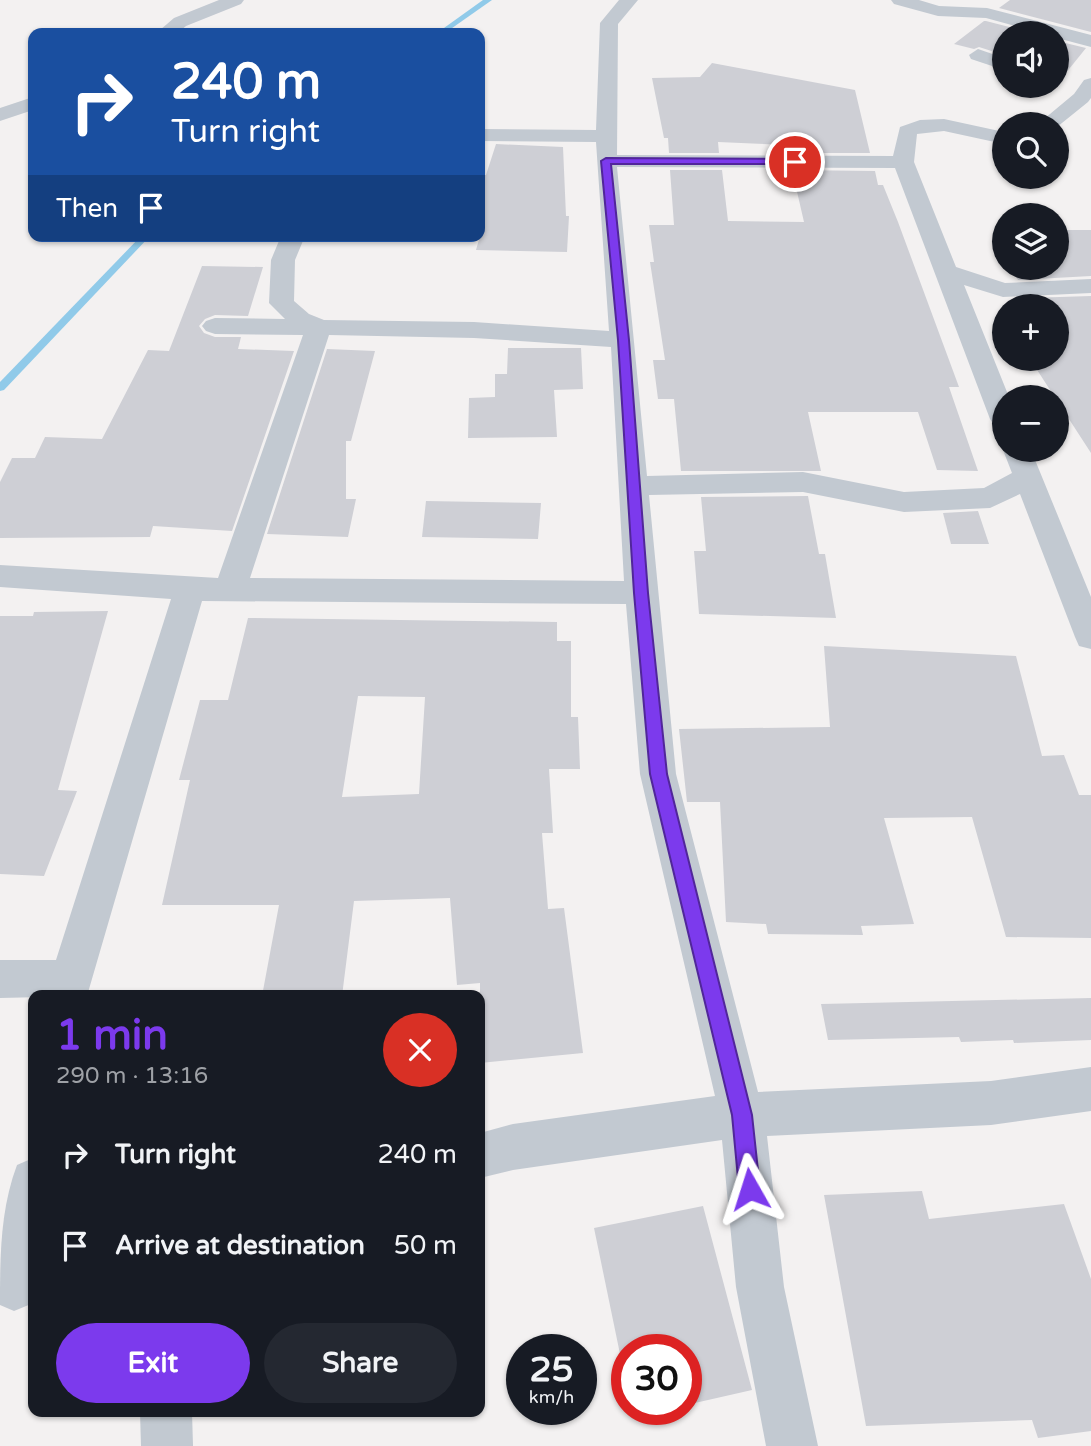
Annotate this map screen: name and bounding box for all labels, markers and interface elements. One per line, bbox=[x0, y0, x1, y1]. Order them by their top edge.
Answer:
map controls bbox=[992, 21, 1069, 462]
button: sound bbox=[992, 21, 1069, 98]
text: 240 m bbox=[171, 53, 321, 112]
icon: right bbox=[56, 56, 147, 147]
button: search bbox=[992, 112, 1069, 189]
text: Turn right bbox=[171, 113, 320, 151]
pin bbox=[765, 132, 825, 192]
icon: arrive bbox=[776, 143, 814, 181]
icon: arrive bbox=[132, 189, 170, 227]
text: Then bbox=[56, 193, 118, 224]
button: layers bbox=[992, 203, 1069, 280]
button: + bbox=[992, 294, 1069, 371]
button: − bbox=[992, 385, 1069, 462]
text: 1 min bbox=[56, 1010, 168, 1061]
button: close bbox=[383, 1013, 457, 1087]
text: 290 m · 13:16 bbox=[56, 1062, 208, 1090]
icon: right bbox=[56, 1136, 94, 1174]
text: Turn right bbox=[115, 1139, 236, 1170]
text: 240 m bbox=[377, 1139, 457, 1170]
position arrow bbox=[713, 1152, 787, 1226]
icon: arrive bbox=[56, 1227, 94, 1265]
text: Arrive at destination bbox=[115, 1230, 365, 1261]
text: 50 m bbox=[394, 1230, 457, 1261]
button: Exit bbox=[56, 1323, 250, 1403]
button: Share bbox=[264, 1323, 457, 1403]
speed limit sign: 30 bbox=[611, 1334, 702, 1425]
text: 25 bbox=[530, 1349, 573, 1391]
text: km/h bbox=[529, 1386, 574, 1408]

